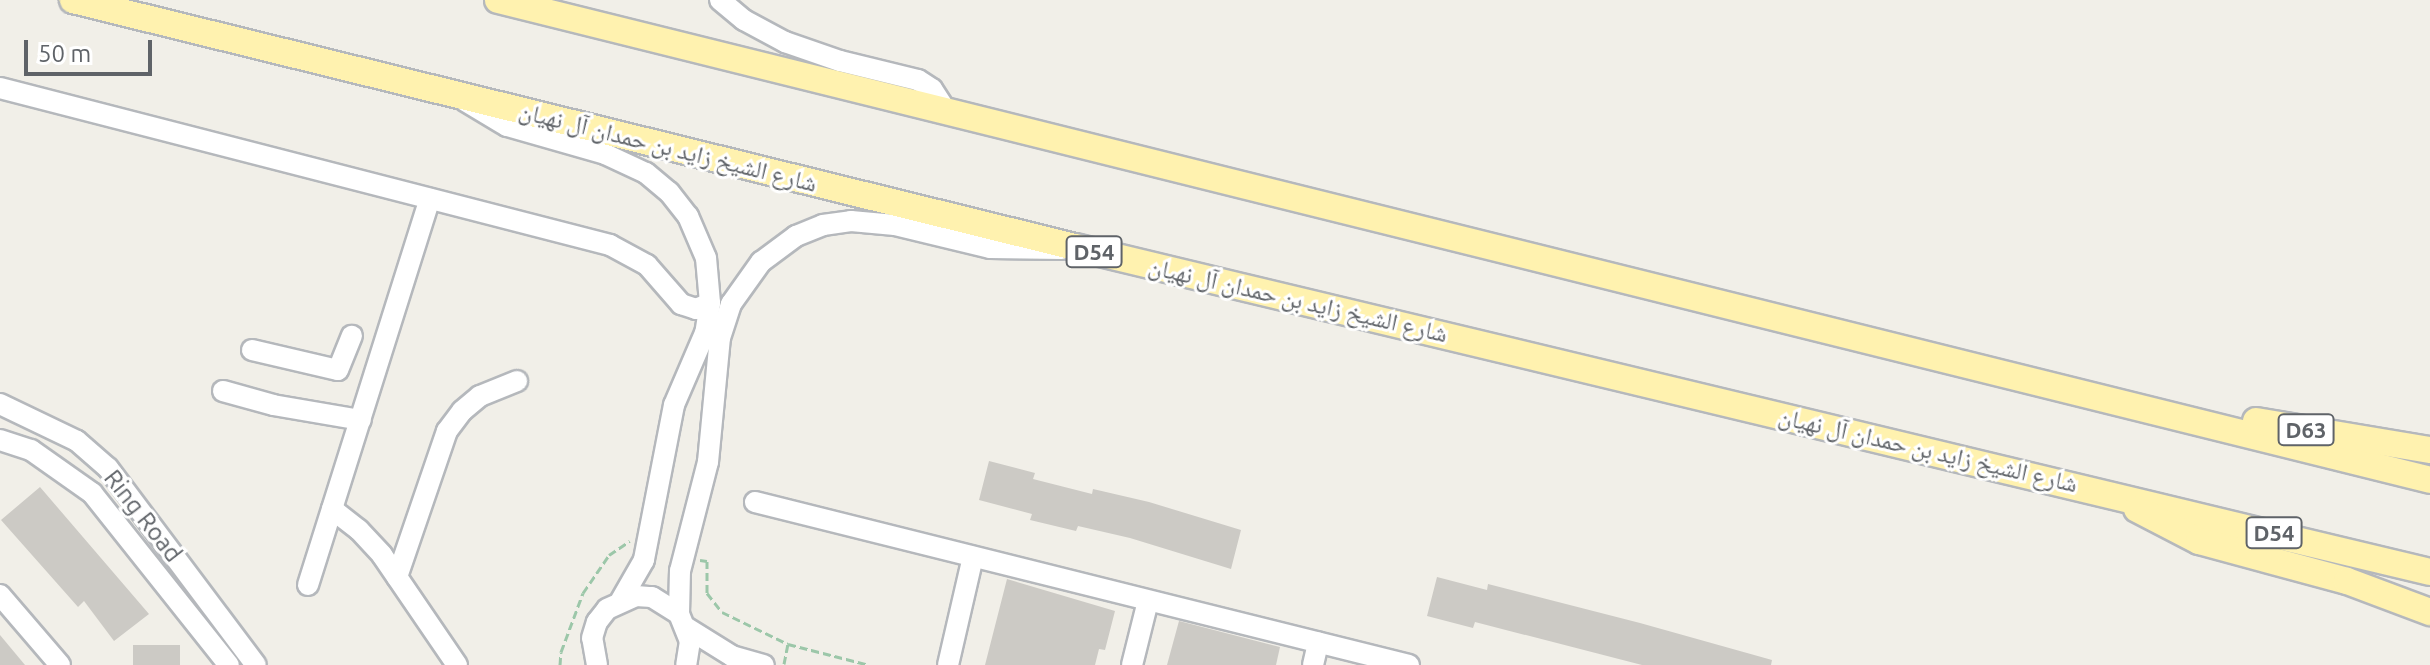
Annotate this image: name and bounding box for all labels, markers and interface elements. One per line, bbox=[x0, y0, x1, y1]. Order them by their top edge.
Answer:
scale bar bbox=[28, 24, 156, 74]
text: 50 m bbox=[38, 40, 91, 67]
street label: شارع الشيخ زايد بن حمدان آل نهيان bbox=[516, 96, 820, 198]
road number: D54 bbox=[1064, 234, 1124, 270]
street label: شارع الشيخ زايد بن حمدان آل نهيان bbox=[1146, 252, 1450, 348]
street label: شارع الشيخ زايد بن حمدان آل نهيان bbox=[1776, 402, 2080, 498]
road number: D63 bbox=[2276, 412, 2336, 448]
street label: Ring Road bbox=[98, 464, 188, 568]
road number: D54 bbox=[2244, 515, 2304, 551]

